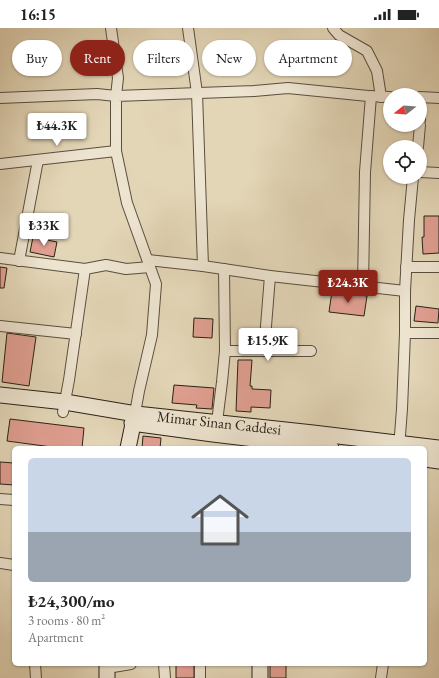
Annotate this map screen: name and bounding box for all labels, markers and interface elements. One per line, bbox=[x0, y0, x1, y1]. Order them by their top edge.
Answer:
text: 16:15 bbox=[20, 5, 56, 24]
chip: Buy bbox=[12, 40, 62, 76]
chip: Rent bbox=[70, 40, 125, 76]
chip: Filters bbox=[133, 40, 194, 76]
chip: New bbox=[202, 40, 256, 76]
chip: Apartment bbox=[264, 40, 352, 76]
north arrow bbox=[383, 88, 427, 132]
map controls bbox=[383, 88, 427, 184]
pin: ₺44.3K bbox=[24, 113, 90, 147]
text: ₺44.3K bbox=[37, 117, 77, 134]
button: locate bbox=[383, 140, 427, 184]
pin: ₺33K bbox=[20, 213, 68, 247]
text: ₺33K bbox=[29, 217, 59, 234]
pin: ₺24.3K bbox=[315, 270, 381, 304]
text: ₺24.3K bbox=[328, 274, 368, 291]
pin: ₺15.9K bbox=[235, 328, 301, 362]
text: ₺15.9K bbox=[248, 332, 288, 349]
street label: Mimar Sinan Caddesi bbox=[156, 406, 283, 439]
icon: home bbox=[184, 484, 256, 556]
text: ₺24,300/mo bbox=[28, 590, 115, 612]
text: 3 rooms · 80 m² bbox=[28, 612, 105, 629]
text: Apartment bbox=[28, 629, 83, 646]

